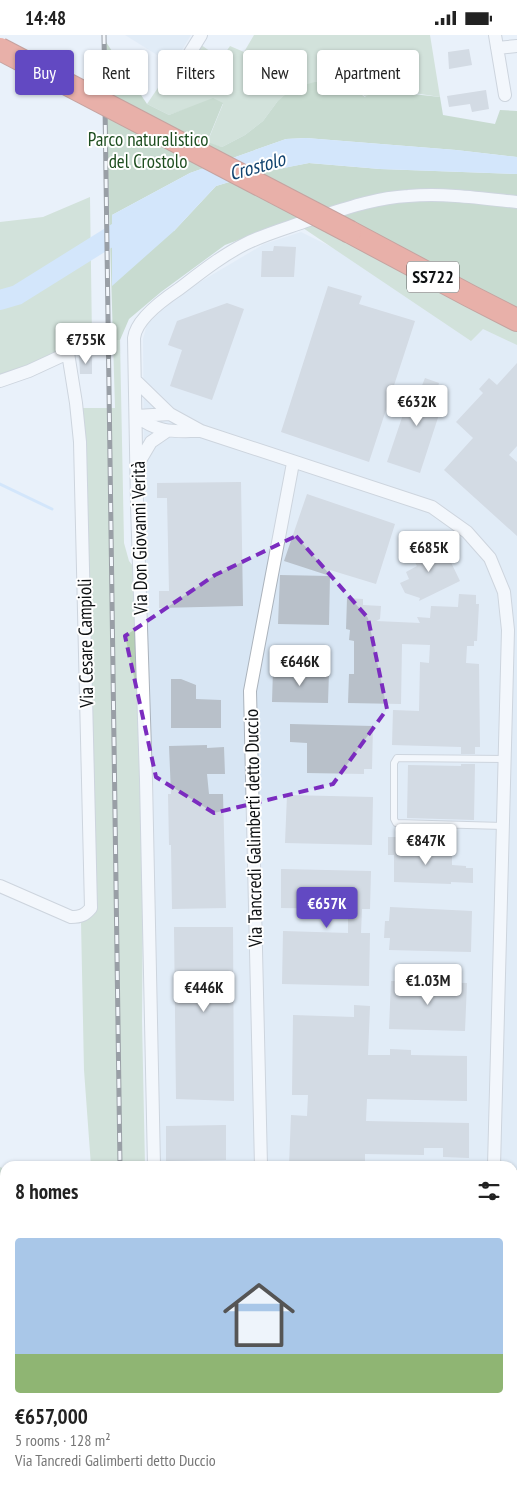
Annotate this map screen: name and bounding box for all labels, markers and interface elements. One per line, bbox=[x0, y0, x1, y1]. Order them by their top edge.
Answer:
text: 14:48 bbox=[25, 6, 66, 30]
chip: Buy bbox=[15, 50, 74, 95]
chip: Rent bbox=[84, 50, 148, 95]
chip: Filters bbox=[158, 50, 233, 95]
chip: New bbox=[243, 50, 307, 95]
chip: Apartment bbox=[317, 50, 419, 95]
park label: Parco naturalistico del Crostolo bbox=[88, 127, 208, 173]
water label: Crostolo bbox=[226, 145, 289, 186]
road number: SS722 bbox=[407, 261, 459, 293]
pin: €755K bbox=[51, 323, 121, 365]
text: €755K bbox=[67, 329, 105, 349]
pin: €632K bbox=[382, 385, 452, 427]
text: €632K bbox=[398, 391, 436, 411]
street label: Via Don Giovanni Verità bbox=[126, 461, 152, 616]
pin: €685K bbox=[394, 531, 464, 573]
text: €685K bbox=[410, 537, 448, 557]
street label: Via Cesare Campioli bbox=[72, 578, 98, 709]
pin: €646K bbox=[265, 645, 335, 687]
text: €646K bbox=[281, 651, 319, 671]
street label: Via Tancredi Galimberti detto Duccio bbox=[239, 709, 267, 948]
pin: €847K bbox=[391, 823, 461, 866]
text: €847K bbox=[407, 830, 445, 850]
pin: €657K bbox=[292, 887, 362, 929]
text: €657K bbox=[308, 893, 346, 913]
pin: €1.03M bbox=[387, 963, 469, 1006]
text: €1.03M bbox=[406, 970, 450, 990]
pin: €446K bbox=[169, 971, 239, 1013]
text: €446K bbox=[185, 977, 223, 997]
icon: filters bbox=[475, 1177, 503, 1205]
text: 8 homes bbox=[15, 1178, 78, 1205]
icon: home bbox=[214, 1270, 304, 1360]
text: €657,000 bbox=[15, 1403, 88, 1430]
text: 5 rooms · 128 m² bbox=[15, 1430, 111, 1450]
text: Via Tancredi Galimberti detto Duccio bbox=[15, 1450, 216, 1470]

